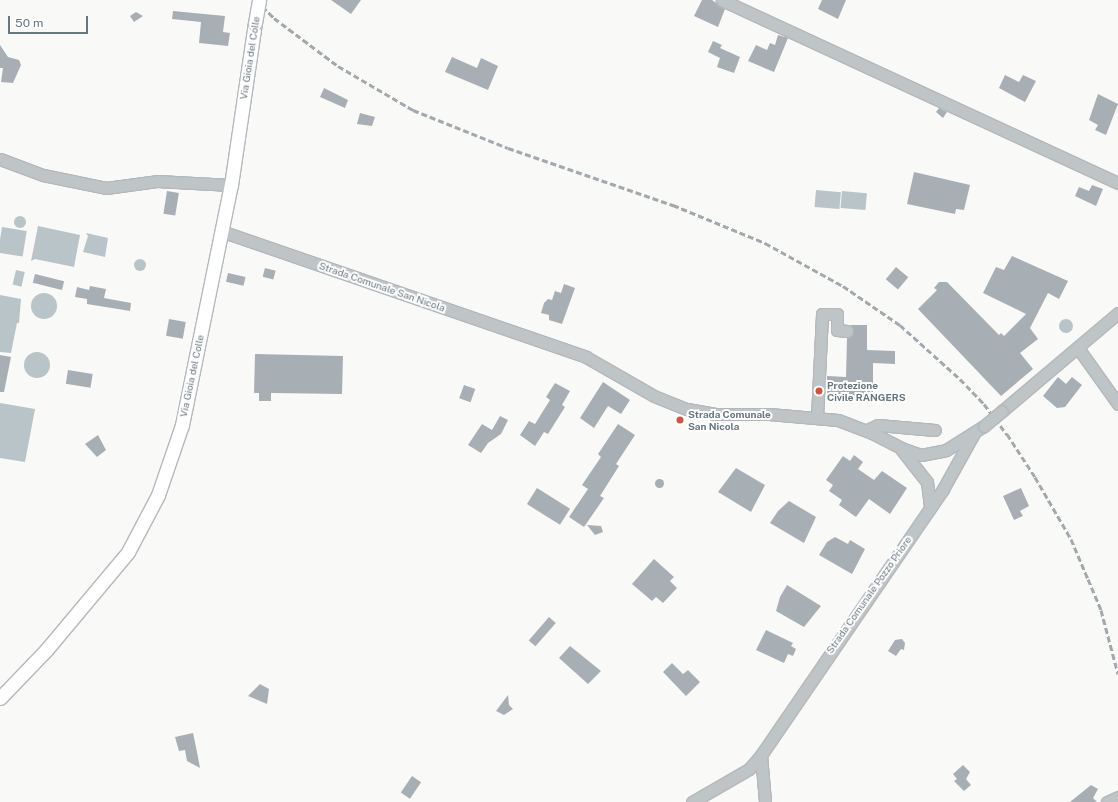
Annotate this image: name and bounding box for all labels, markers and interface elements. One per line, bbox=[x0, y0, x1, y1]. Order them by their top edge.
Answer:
scale bar bbox=[10, 8, 90, 34]
text: 50 m bbox=[15, 16, 43, 30]
street label: Via Gioia del Colle bbox=[238, 16, 262, 100]
street label: Strada Comunale San Nicola bbox=[317, 260, 447, 314]
street label: Via Gioia del Colle bbox=[177, 334, 207, 418]
place label: Protezione Civile RANGERS bbox=[827, 379, 906, 402]
marker: Protezione Civile RANGERS bbox=[814, 386, 824, 396]
place label: Strada Comunale San Nicola bbox=[688, 408, 771, 432]
marker: Strada Comunale San Nicola bbox=[675, 415, 685, 425]
street label: Strada Comunale Pozzo Priore bbox=[824, 534, 914, 656]

